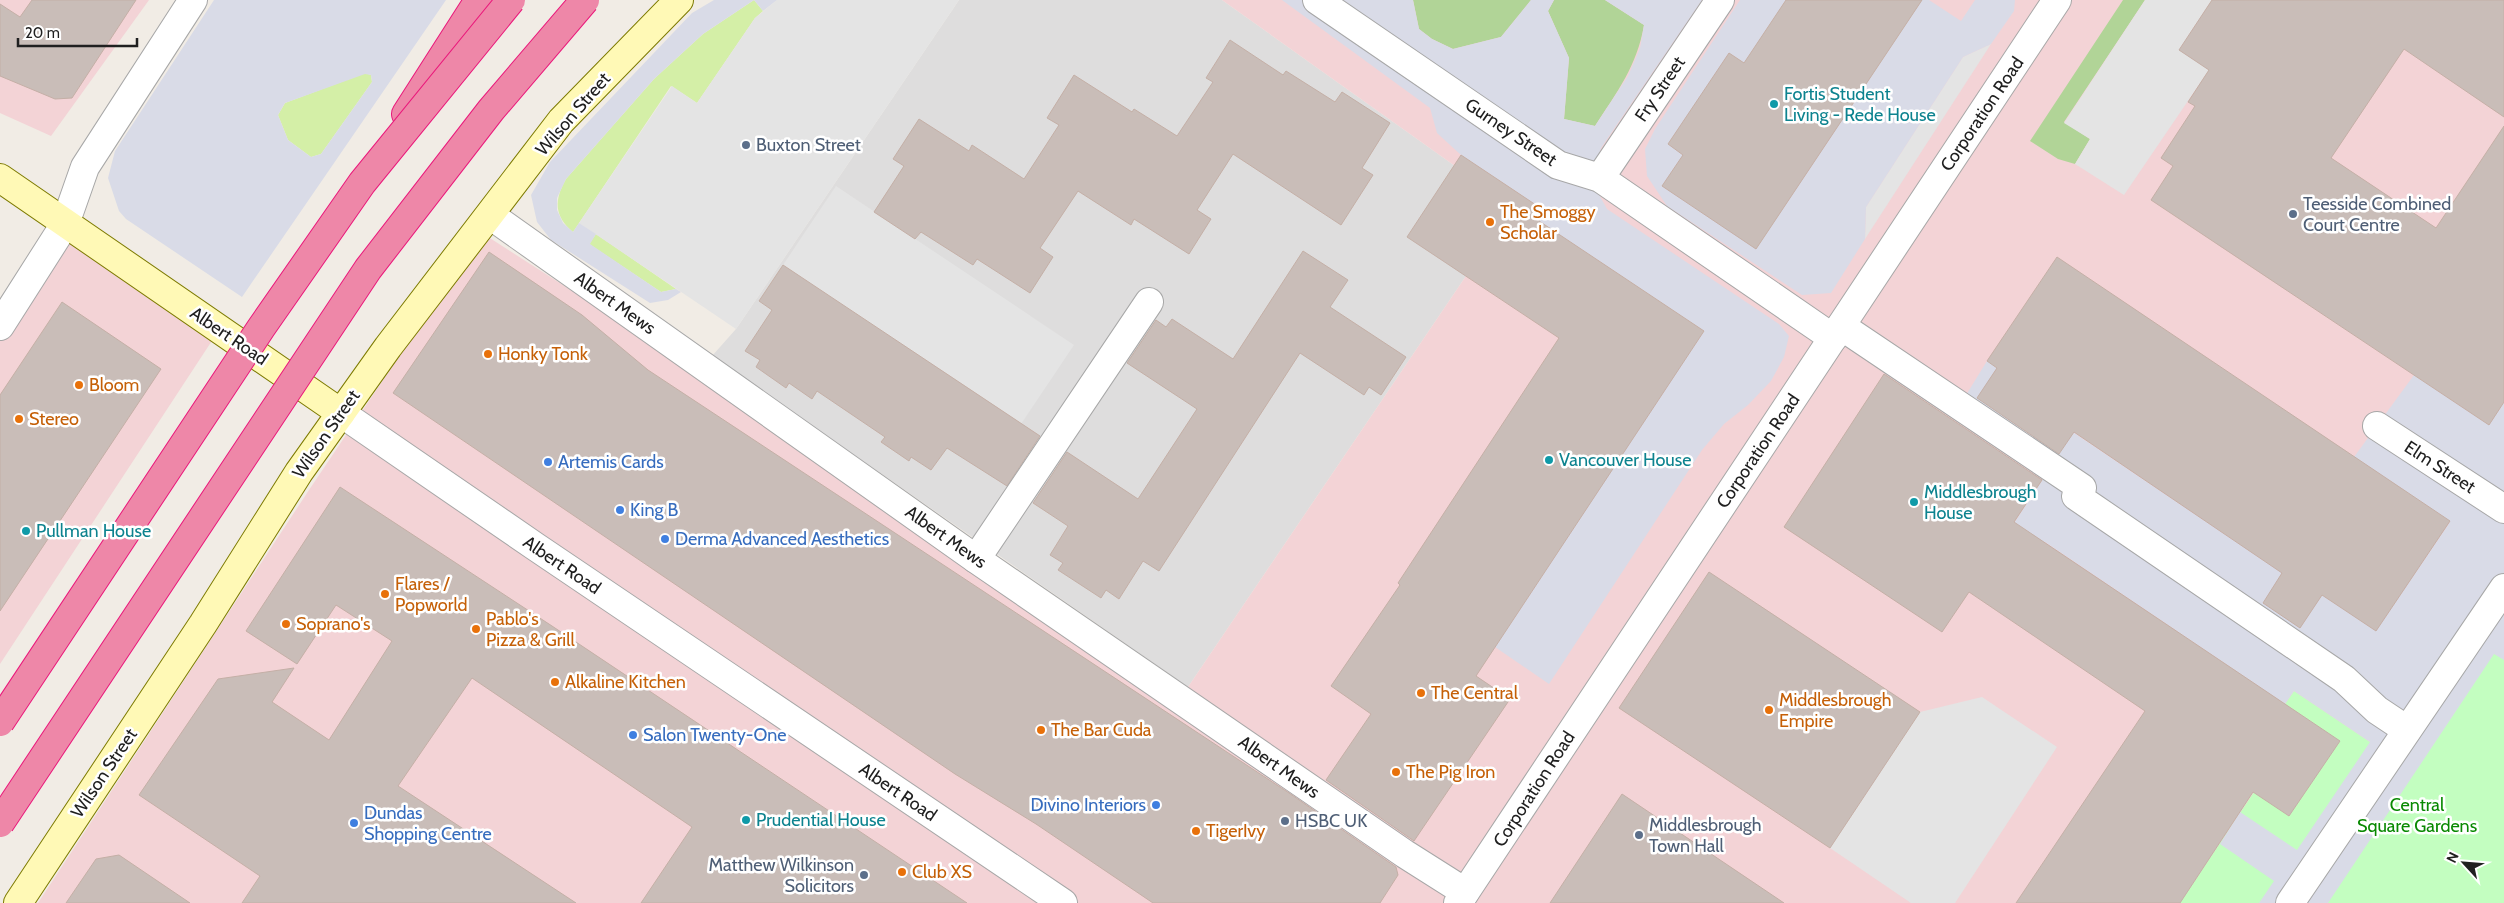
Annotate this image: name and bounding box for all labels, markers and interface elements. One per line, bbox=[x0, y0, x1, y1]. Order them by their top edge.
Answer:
scale bar bbox=[18, 15, 136, 47]
text: 20 m bbox=[25, 24, 60, 42]
street label: Fry Street bbox=[1630, 52, 1690, 126]
street label: Corporation Road bbox=[1936, 53, 2028, 175]
street label: Wilson Street bbox=[531, 68, 615, 160]
place label: Fortis Student Living - Rede House bbox=[1784, 83, 1936, 126]
street label: Gurney Street bbox=[1461, 93, 1561, 171]
marker: Fortis Student Living - Rede House bbox=[1768, 98, 1780, 110]
place label: Buxton Street bbox=[756, 134, 861, 156]
marker: Buxton Street bbox=[740, 139, 752, 151]
place label: Teesside Combined Court Centre bbox=[2303, 193, 2451, 236]
place label: The Smoggy Scholar bbox=[1500, 201, 1596, 244]
marker: Teesside Combined Court Centre bbox=[2287, 208, 2299, 220]
marker: The Smoggy Scholar bbox=[1484, 216, 1496, 228]
street label: Albert Mews bbox=[570, 267, 660, 339]
street label: Albert Road bbox=[186, 302, 272, 370]
place label: Honky Tonk bbox=[498, 343, 589, 365]
marker: Honky Tonk bbox=[482, 348, 494, 360]
place label: Bloom bbox=[89, 374, 139, 396]
marker: Bloom bbox=[73, 379, 85, 391]
street label: Wilson Street bbox=[288, 386, 364, 482]
street label: Corporation Road bbox=[1712, 390, 1804, 512]
place label: Stereo bbox=[29, 408, 79, 430]
marker: Stereo bbox=[13, 413, 25, 425]
street label: Elm Street bbox=[2400, 436, 2480, 498]
place label: Vancouver House bbox=[1559, 449, 1691, 471]
place label: Artemis Cards bbox=[558, 451, 664, 473]
marker: Vancouver House bbox=[1543, 454, 1555, 466]
marker: Artemis Cards bbox=[542, 456, 554, 468]
place label: Middlesbrough House bbox=[1924, 481, 2037, 524]
marker: Middlesbrough House bbox=[1908, 496, 1920, 508]
place label: King B bbox=[630, 499, 679, 521]
street label: Albert Mews bbox=[901, 501, 991, 573]
marker: King B bbox=[614, 504, 626, 516]
place label: Pullman House bbox=[36, 520, 151, 542]
marker: Pullman House bbox=[20, 525, 32, 537]
place label: Derma Advanced Aesthetics bbox=[675, 528, 889, 550]
street label: Albert Road bbox=[519, 531, 605, 599]
marker: Derma Advanced Aesthetics bbox=[659, 533, 671, 545]
place label: Flares / Popworld bbox=[395, 573, 468, 616]
marker: Flares / Popworld bbox=[379, 588, 391, 600]
place label: Pablo's Pizza & Grill bbox=[486, 608, 575, 651]
place label: Soprano's bbox=[296, 613, 371, 635]
marker: Soprano's bbox=[280, 618, 292, 630]
marker: Pablo's Pizza & Grill bbox=[470, 623, 482, 635]
place label: Alkaline Kitchen bbox=[565, 671, 686, 693]
marker: Alkaline Kitchen bbox=[549, 676, 561, 688]
place label: The Central bbox=[1431, 682, 1519, 704]
marker: The Central bbox=[1415, 687, 1427, 699]
place label: Middlesbrough Empire bbox=[1779, 689, 1892, 732]
marker: Middlesbrough Empire bbox=[1763, 704, 1775, 716]
place label: The Bar Cuda bbox=[1051, 719, 1152, 741]
street label: Wilson Street bbox=[66, 724, 142, 822]
place label: Salon Twenty-One bbox=[643, 724, 786, 746]
marker: The Bar Cuda bbox=[1035, 724, 1047, 736]
street label: Corporation Road bbox=[1488, 727, 1580, 851]
marker: Salon Twenty-One bbox=[627, 729, 639, 741]
street label: Albert Mews bbox=[1234, 731, 1324, 803]
street label: Albert Road bbox=[855, 758, 941, 826]
place label: The Pig Iron bbox=[1406, 761, 1495, 783]
marker: The Pig Iron bbox=[1390, 766, 1402, 778]
place label: Divino Interiors bbox=[1030, 794, 1146, 816]
park label: Central Square Gardens bbox=[2357, 794, 2477, 837]
marker: Divino Interiors bbox=[1150, 799, 1162, 811]
place label: Dundas Shopping Centre bbox=[364, 802, 492, 845]
place label: Prudential House bbox=[756, 809, 886, 831]
place label: HSBC UK bbox=[1295, 810, 1368, 832]
marker: Prudential House bbox=[740, 814, 752, 826]
place label: Middlesbrough Town Hall bbox=[1649, 814, 1762, 857]
marker: HSBC UK bbox=[1279, 815, 1291, 827]
marker: Dundas Shopping Centre bbox=[348, 817, 360, 829]
place label: TigerIvy bbox=[1206, 820, 1265, 842]
marker: TigerIvy bbox=[1190, 825, 1202, 837]
marker: Middlesbrough Town Hall bbox=[1633, 829, 1645, 841]
north arrow bbox=[2439, 838, 2489, 888]
text: N bbox=[2442, 849, 2463, 866]
place label: Matthew Wilkinson Solicitors bbox=[708, 854, 854, 897]
place label: Club XS bbox=[912, 861, 972, 883]
marker: Club XS bbox=[896, 866, 908, 878]
marker: Matthew Wilkinson Solicitors bbox=[858, 869, 870, 881]

